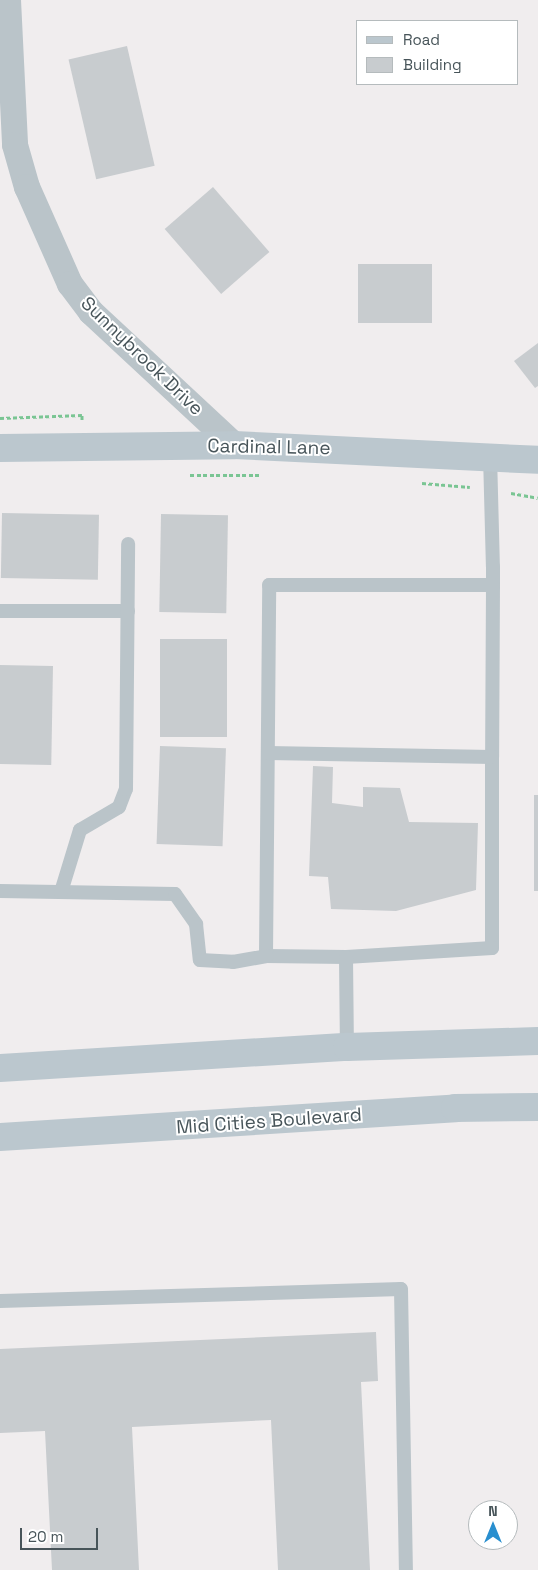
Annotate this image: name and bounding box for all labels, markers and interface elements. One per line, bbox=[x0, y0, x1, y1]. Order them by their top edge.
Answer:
legend bbox=[356, 20, 518, 85]
text: Road bbox=[403, 30, 440, 49]
text: Building bbox=[403, 55, 462, 74]
street label: Sunnybrook Drive bbox=[76, 292, 208, 420]
street label: Cardinal Lane bbox=[207, 435, 331, 459]
street label: Mid Cities Boulevard bbox=[175, 1103, 363, 1139]
north arrow bbox=[468, 1500, 518, 1550]
text: N bbox=[488, 1502, 498, 1520]
scale bar bbox=[22, 1518, 100, 1550]
text: 20 m bbox=[28, 1527, 63, 1546]

